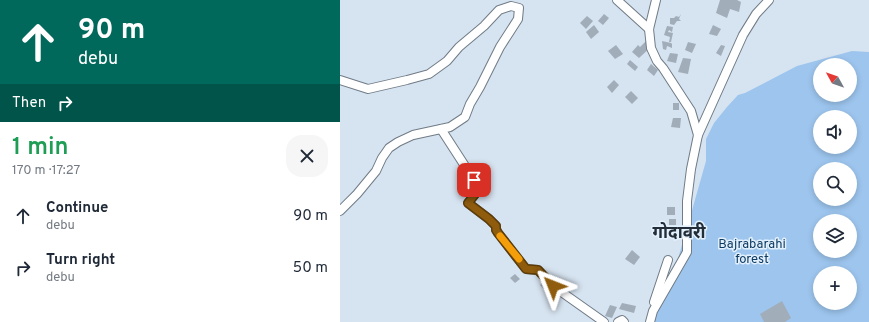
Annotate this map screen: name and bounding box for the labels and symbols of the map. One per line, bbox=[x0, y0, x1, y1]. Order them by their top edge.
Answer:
north arrow bbox=[813, 58, 857, 102]
pin bbox=[457, 163, 491, 197]
district label: गोदावरी bbox=[653, 222, 706, 245]
park label: Bajrabarahi forest bbox=[718, 237, 786, 268]
position arrow bbox=[532, 265, 574, 307]

